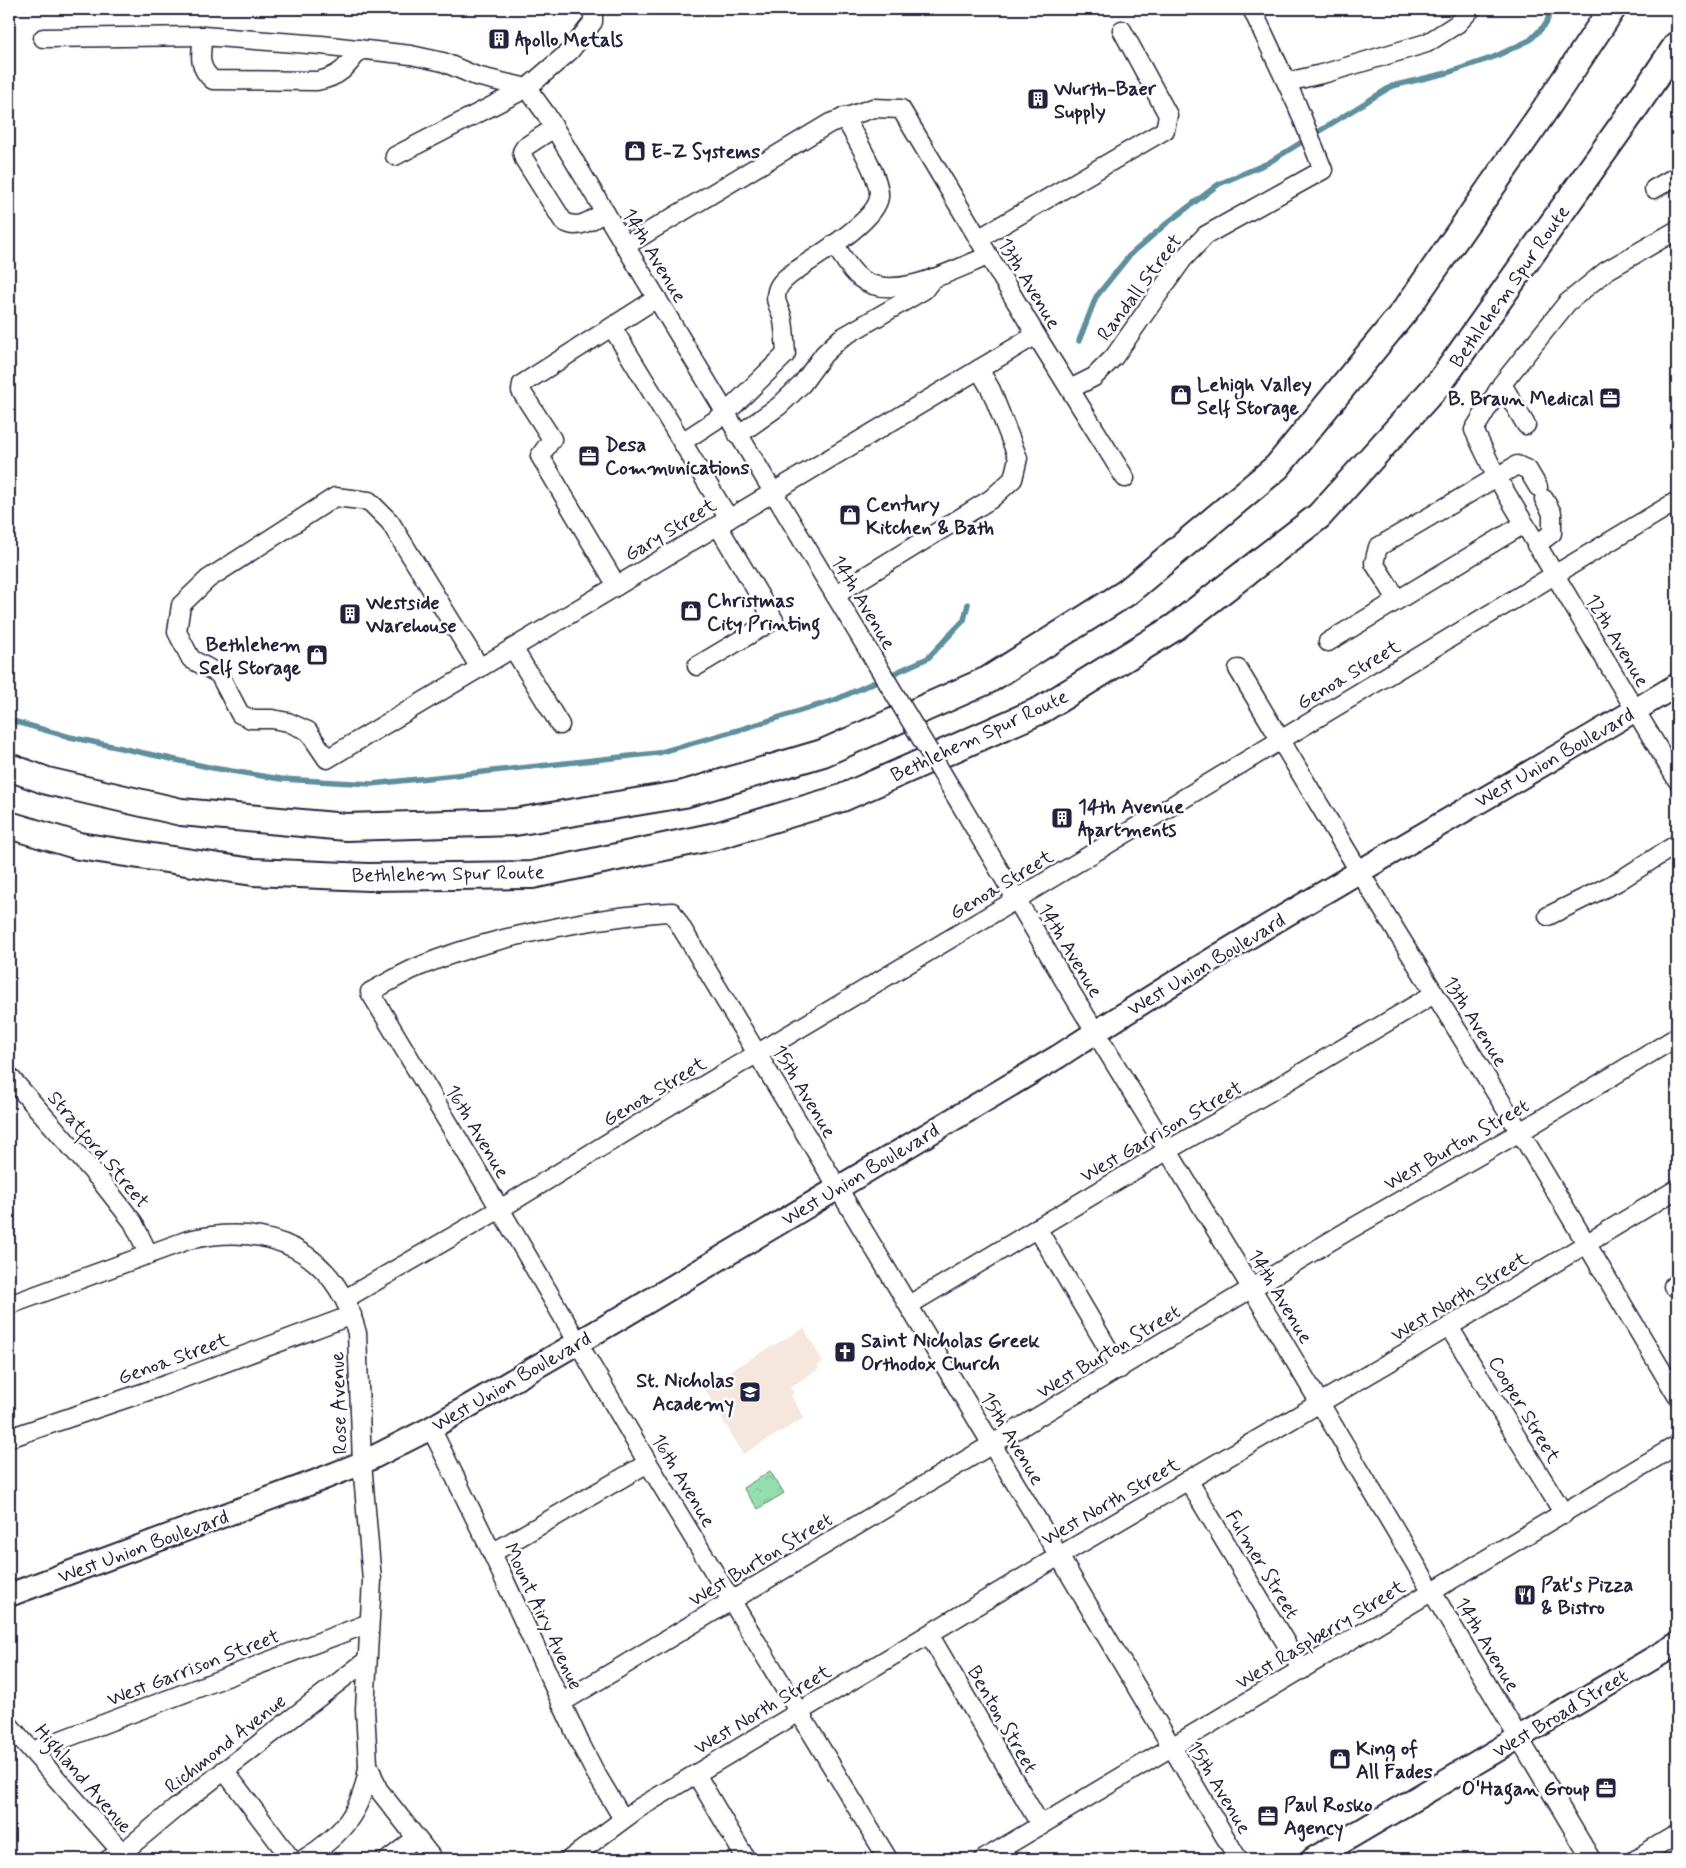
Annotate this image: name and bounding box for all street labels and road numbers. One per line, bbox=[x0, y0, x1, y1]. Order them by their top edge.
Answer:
street label: Bethlehem Spur Route bbox=[1444, 200, 1577, 374]
street label: 14th Avenue bbox=[615, 203, 693, 308]
street label: Randall Street bbox=[1091, 229, 1189, 347]
street label: 13th Avenue bbox=[991, 233, 1067, 335]
street label: Gary Street bbox=[620, 492, 722, 568]
street label: 14th Avenue bbox=[824, 550, 902, 655]
street label: 12th Avenue bbox=[1578, 589, 1655, 693]
street label: Genoa Street bbox=[1292, 634, 1406, 717]
street label: Bethlehem Spur Route bbox=[886, 683, 1073, 789]
street label: West Union Boulevard bbox=[1470, 702, 1639, 815]
street label: Genoa Street bbox=[945, 844, 1059, 927]
street label: Bethlehem Spur Route bbox=[351, 859, 545, 890]
street label: 14th Avenue bbox=[1031, 898, 1109, 1003]
street label: West Union Boulevard bbox=[1123, 907, 1291, 1023]
street label: 13th Avenue bbox=[1436, 971, 1513, 1072]
street label: 15th Avenue bbox=[765, 1040, 842, 1144]
street label: Genoa Street bbox=[598, 1051, 712, 1134]
street label: West Garrison Street bbox=[1076, 1075, 1248, 1190]
street label: 16th Avenue bbox=[438, 1080, 515, 1184]
street label: Stratford Street bbox=[39, 1085, 155, 1216]
street label: West Burton Street bbox=[1379, 1093, 1534, 1198]
street label: West Union Boulevard bbox=[777, 1117, 945, 1233]
street label: 14th Avenue bbox=[1241, 1244, 1319, 1349]
street label: West North Street bbox=[1386, 1246, 1534, 1349]
street label: West Burton Street bbox=[1032, 1299, 1186, 1406]
street label: West Union Boulevard bbox=[427, 1326, 596, 1439]
street label: Genoa Street bbox=[114, 1327, 233, 1392]
street label: Rose Avenue bbox=[324, 1351, 355, 1455]
street label: Cooper Street bbox=[1481, 1351, 1566, 1469]
street label: 15th Avenue bbox=[973, 1387, 1050, 1491]
street label: 16th Avenue bbox=[644, 1429, 721, 1533]
street label: West North Street bbox=[1037, 1452, 1185, 1553]
street label: West Union Boulevard bbox=[54, 1504, 233, 1591]
street label: Fulmer Street bbox=[1218, 1505, 1305, 1624]
street label: West Burton Street bbox=[684, 1507, 838, 1614]
street label: Mount Airy Avenue bbox=[497, 1539, 589, 1695]
street label: West Raspberry Street bbox=[1231, 1574, 1411, 1697]
street label: 14th Avenue bbox=[1448, 1592, 1526, 1697]
street label: West Garrison Street bbox=[103, 1623, 284, 1714]
street label: West North Street bbox=[689, 1659, 837, 1762]
street label: Benton Street bbox=[960, 1661, 1043, 1778]
street label: West Broad Street bbox=[1488, 1663, 1634, 1765]
street label: Richmond Avenue bbox=[159, 1688, 292, 1800]
street label: Highland Avenue bbox=[26, 1718, 138, 1841]
street label: 15th Avenue bbox=[1180, 1736, 1257, 1840]

